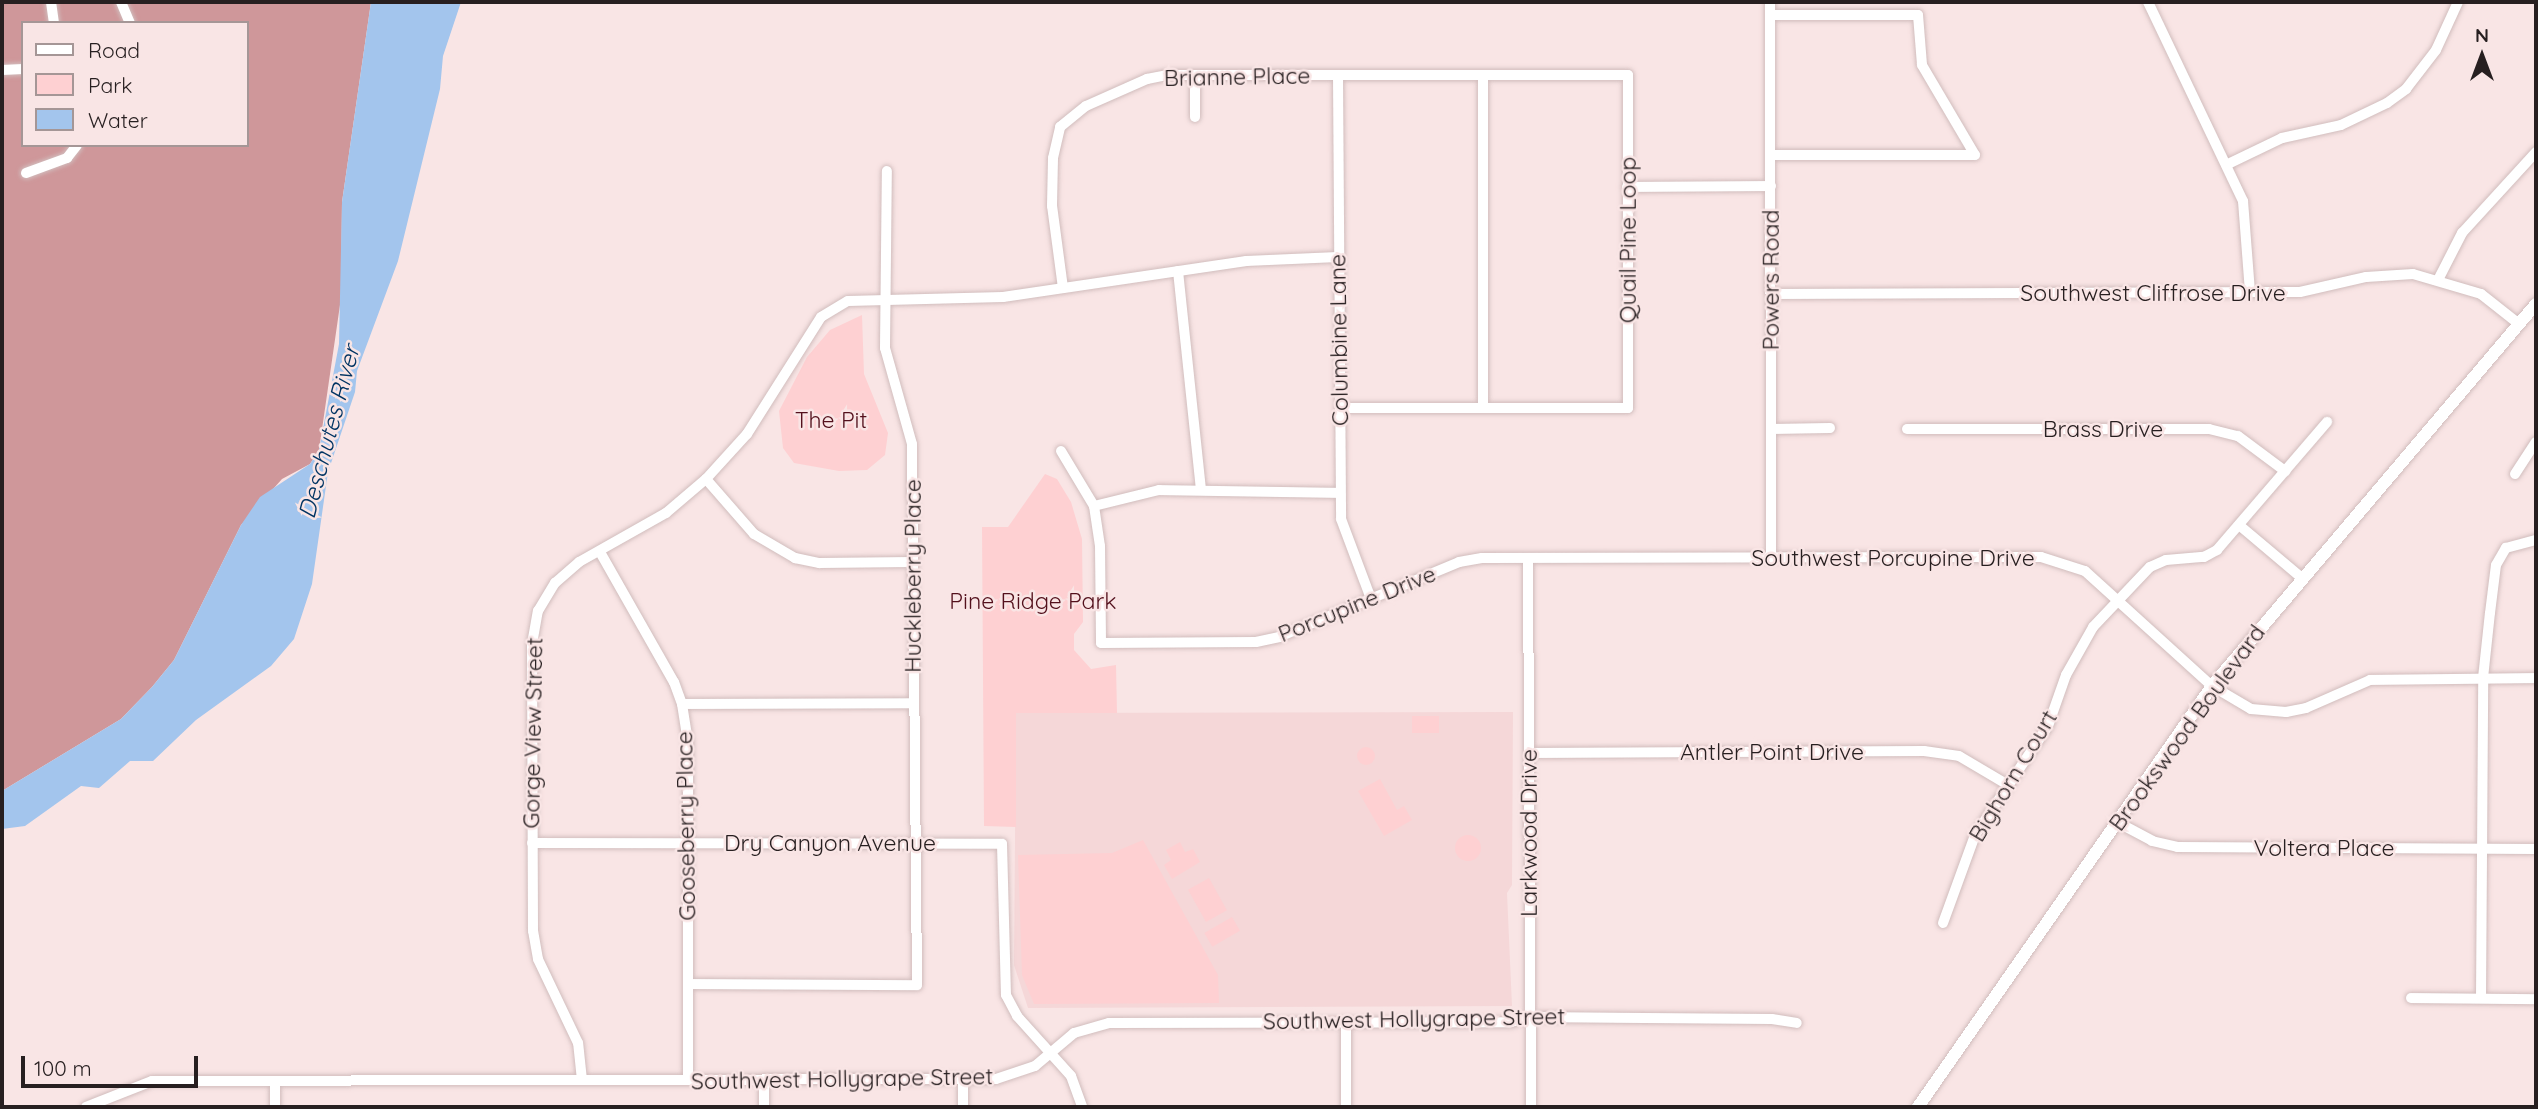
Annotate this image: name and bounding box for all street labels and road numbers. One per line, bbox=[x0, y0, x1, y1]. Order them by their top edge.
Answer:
street label: Brianne Place bbox=[1164, 62, 1310, 92]
street label: Quail Pine Loop bbox=[1614, 157, 1642, 323]
street label: Powers Road bbox=[1757, 210, 1785, 350]
street label: Columbine Lane bbox=[1324, 254, 1354, 426]
street label: Southwest Cliffrose Drive bbox=[2020, 279, 2286, 307]
street label: Brass Drive bbox=[2043, 415, 2163, 443]
street label: Huckleberry Place bbox=[899, 479, 927, 673]
street label: Southwest Porcupine Drive bbox=[1751, 544, 2035, 572]
street label: Porcupine Drive bbox=[1274, 560, 1440, 648]
street label: Brookswood Boulevard bbox=[2103, 620, 2271, 836]
street label: Gorge View Street bbox=[518, 637, 548, 829]
street label: Bighorn Court bbox=[1963, 705, 2063, 847]
street label: Gooseberry Place bbox=[671, 731, 701, 921]
street label: Antler Point Drive bbox=[1680, 738, 1864, 766]
street label: Larkwood Drive bbox=[1515, 749, 1543, 917]
street label: Dry Canyon Avenue bbox=[724, 829, 936, 857]
street label: Voltera Place bbox=[2253, 834, 2395, 862]
street label: Southwest Hollygrape Street bbox=[1263, 1003, 1565, 1035]
street label: Southwest Hollygrape Street bbox=[691, 1063, 993, 1095]

